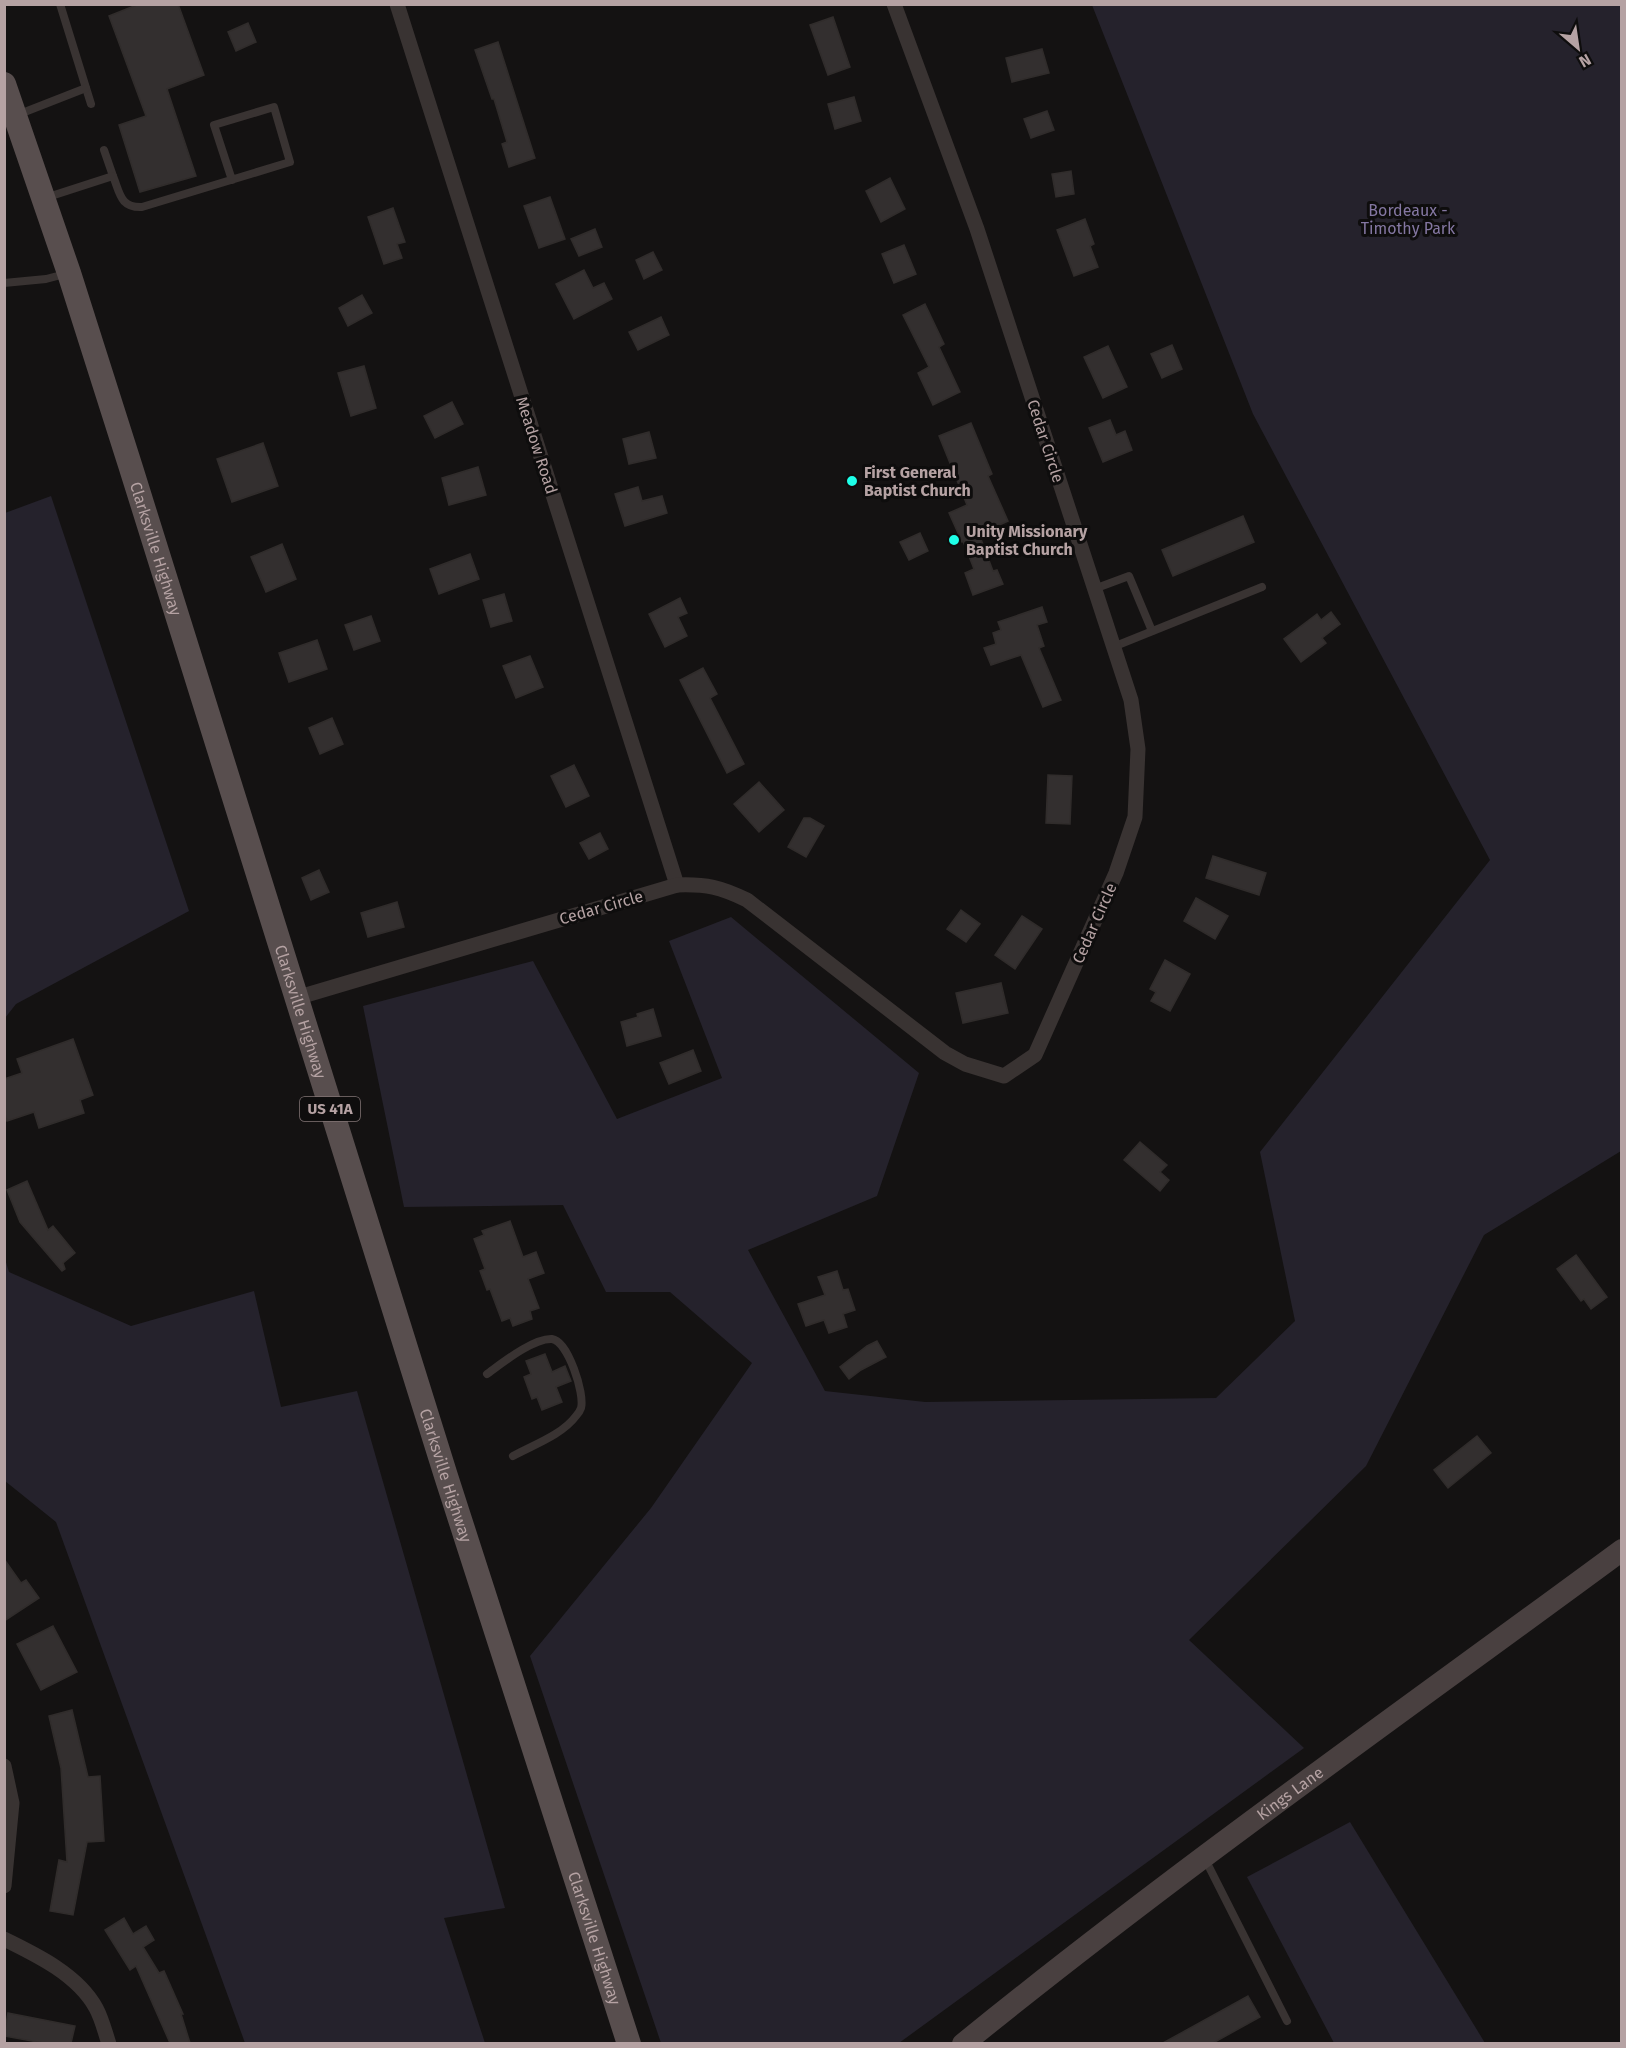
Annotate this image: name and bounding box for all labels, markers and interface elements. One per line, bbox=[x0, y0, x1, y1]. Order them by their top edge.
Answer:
north arrow bbox=[1548, 18, 1608, 78]
text: N bbox=[1576, 50, 1594, 72]
park label: Bordeaux - Timothy Park bbox=[1361, 201, 1456, 238]
street label: Meadow Road bbox=[512, 394, 561, 496]
street label: Cedar Circle bbox=[1023, 397, 1068, 485]
place label: First General Baptist Church bbox=[864, 463, 971, 500]
marker: First General Baptist Church bbox=[845, 474, 859, 488]
street label: Clarksville Highway bbox=[126, 480, 186, 618]
place label: Unity Missionary Baptist Church bbox=[966, 522, 1088, 559]
marker: Unity Missionary Baptist Church bbox=[947, 533, 961, 547]
street label: Cedar Circle bbox=[1068, 880, 1121, 966]
street label: Cedar Circle bbox=[557, 886, 645, 928]
street label: Clarksville Highway bbox=[271, 943, 330, 1081]
road number: US 41A bbox=[300, 1097, 360, 1121]
street label: Clarksville Highway bbox=[416, 1406, 476, 1545]
street label: Kings Lane bbox=[1253, 1763, 1327, 1824]
street label: Clarksville Highway bbox=[564, 1869, 625, 2007]

